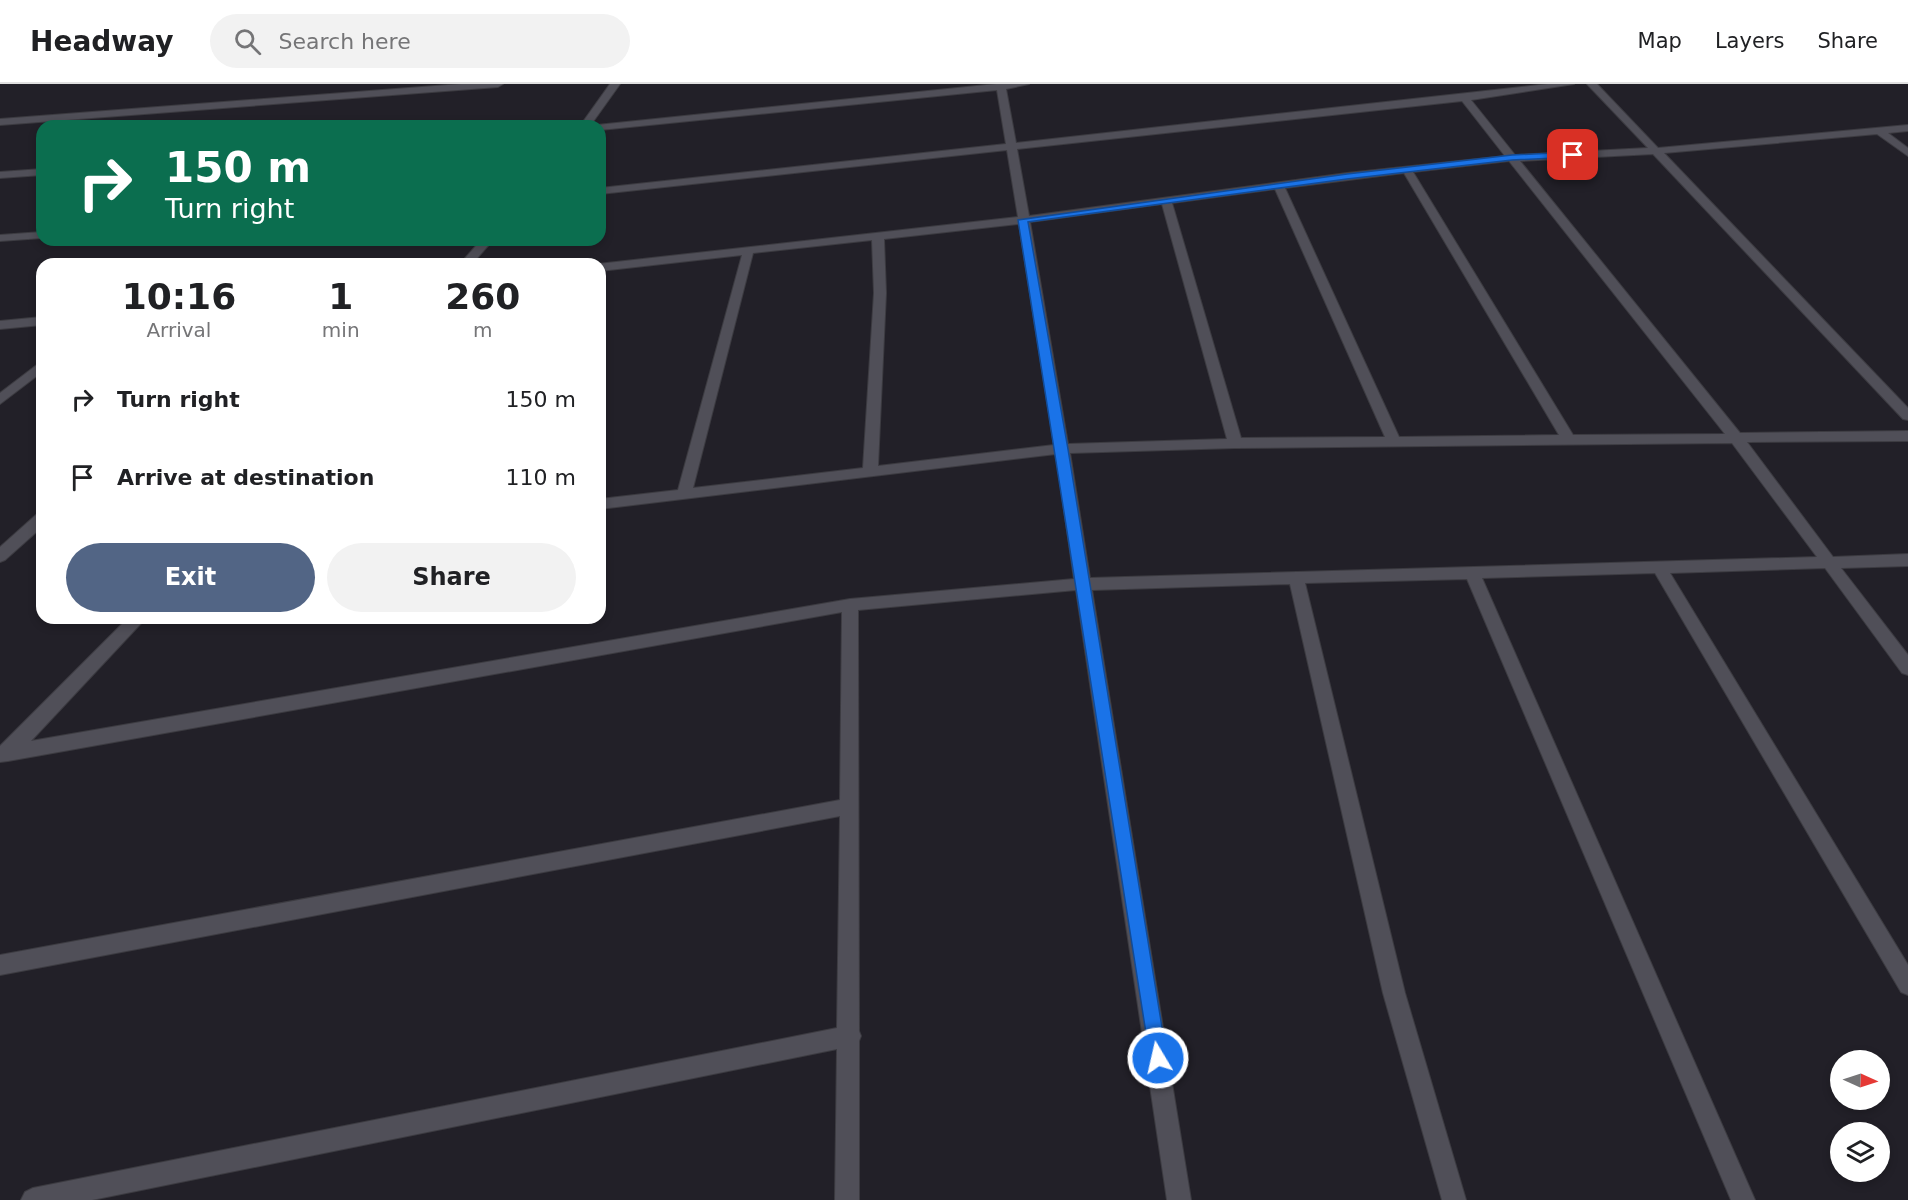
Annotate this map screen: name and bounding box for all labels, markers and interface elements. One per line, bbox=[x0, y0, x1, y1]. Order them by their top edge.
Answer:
search box bbox=[210, 14, 630, 68]
text: Headway bbox=[30, 25, 174, 58]
icon: search bbox=[231, 25, 264, 58]
text: Search here bbox=[279, 29, 411, 54]
text: Map bbox=[1638, 29, 1682, 53]
text: Layers bbox=[1715, 29, 1784, 53]
text: Share bbox=[1817, 29, 1878, 53]
pin bbox=[1547, 129, 1598, 180]
icon: arrive bbox=[1556, 138, 1589, 171]
text: 150 m bbox=[165, 143, 311, 192]
icon: right bbox=[66, 144, 144, 222]
text: Turn right bbox=[165, 193, 294, 224]
text: 10:16 bbox=[122, 276, 236, 317]
text: 1 bbox=[328, 276, 353, 317]
text: 260 bbox=[445, 276, 520, 317]
text: Arrival bbox=[146, 318, 211, 342]
text: min bbox=[322, 318, 360, 342]
text: m bbox=[473, 318, 493, 342]
icon: right bbox=[66, 383, 99, 416]
text: Turn right bbox=[117, 387, 240, 412]
text: 150 m bbox=[506, 387, 576, 412]
icon: arrive bbox=[66, 461, 99, 494]
text: Arrive at destination bbox=[117, 465, 374, 490]
text: 110 m bbox=[506, 465, 576, 490]
button: Exit bbox=[66, 543, 315, 612]
button: Share bbox=[327, 543, 576, 612]
position arrow bbox=[1126, 1026, 1190, 1090]
north arrow bbox=[1830, 1050, 1890, 1110]
map controls bbox=[1830, 1050, 1890, 1182]
button: layers bbox=[1830, 1122, 1890, 1182]

